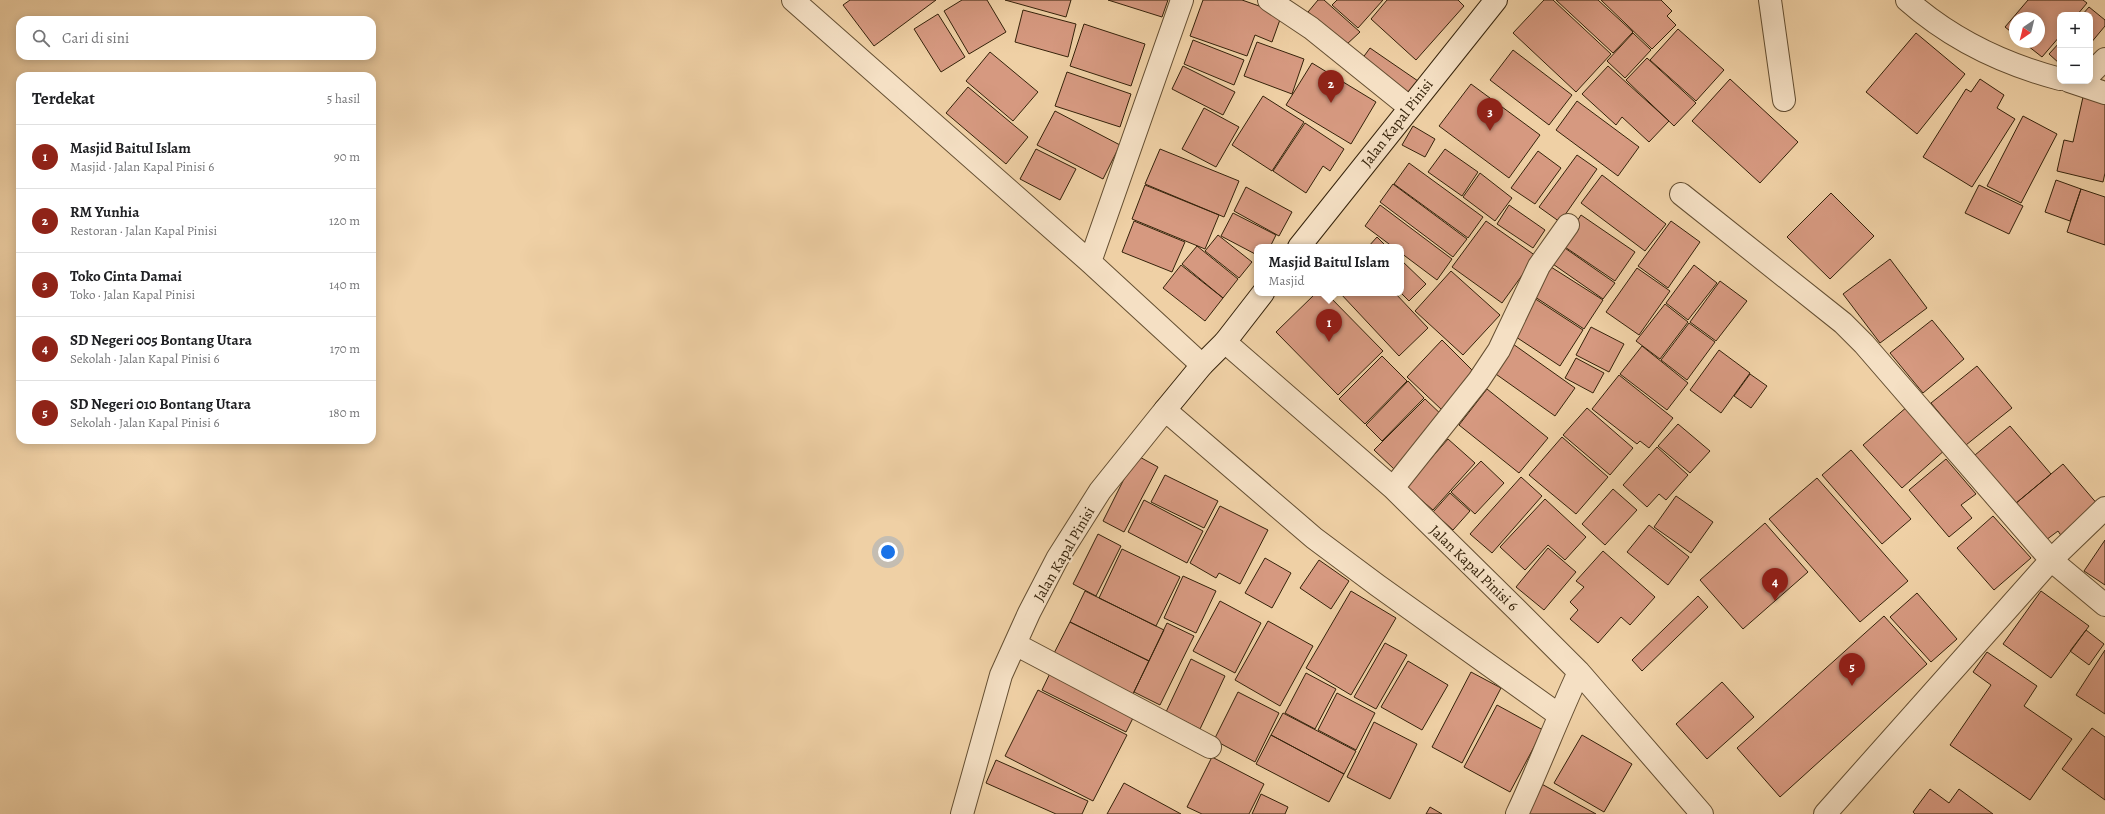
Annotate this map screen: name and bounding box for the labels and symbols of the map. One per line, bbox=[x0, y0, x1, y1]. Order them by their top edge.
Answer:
north arrow bbox=[2009, 12, 2045, 48]
pin: 2 bbox=[1318, 70, 1344, 103]
street label: Jalan Kapal Pinisi bbox=[1356, 75, 1438, 171]
pin: 3 bbox=[1477, 98, 1503, 131]
pin: 1 bbox=[1316, 309, 1342, 342]
street label: Jalan Kapal Pinisi bbox=[1029, 503, 1099, 605]
street label: Jalan Kapal Pinisi 6 bbox=[1425, 521, 1523, 616]
your location bbox=[878, 542, 898, 562]
pin: 4 bbox=[1762, 568, 1788, 601]
pin: 5 bbox=[1839, 653, 1865, 686]

